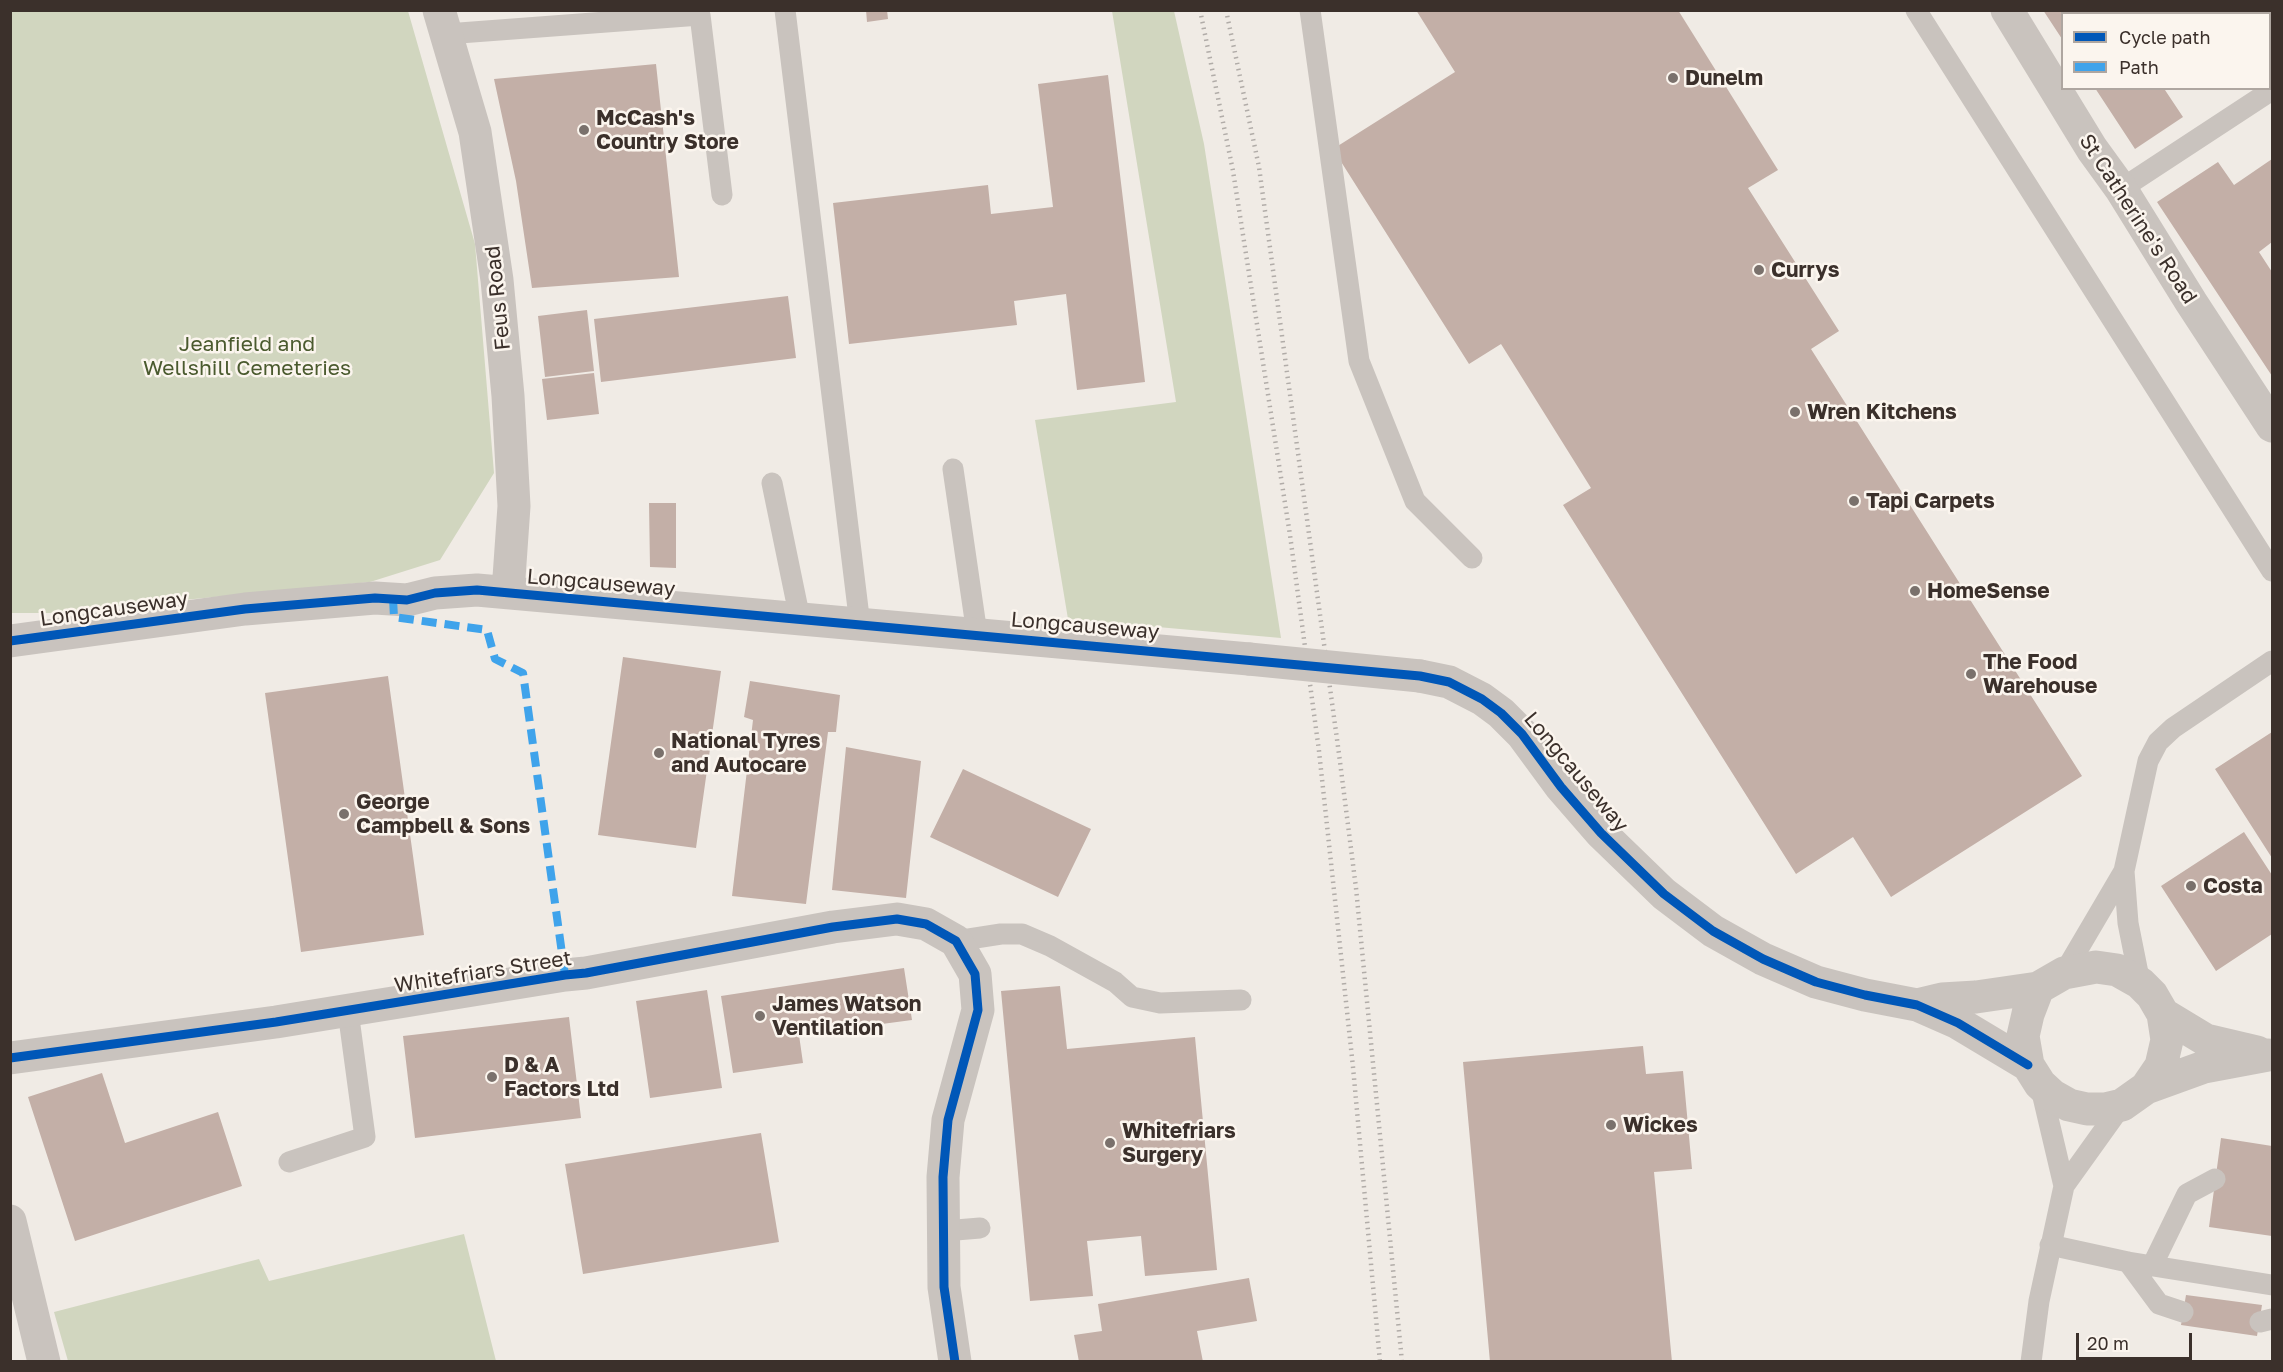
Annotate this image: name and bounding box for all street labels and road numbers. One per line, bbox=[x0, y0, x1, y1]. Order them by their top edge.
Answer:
street label: St Catherine's Road bbox=[2074, 129, 2202, 309]
street label: Feus Road bbox=[480, 244, 516, 352]
street label: Longcauseway bbox=[526, 564, 676, 602]
street label: Longcauseway bbox=[38, 586, 190, 632]
street label: Longcauseway bbox=[1010, 607, 1160, 645]
street label: Longcauseway bbox=[1518, 707, 1634, 837]
street label: Whitefriars Street bbox=[393, 946, 573, 998]

